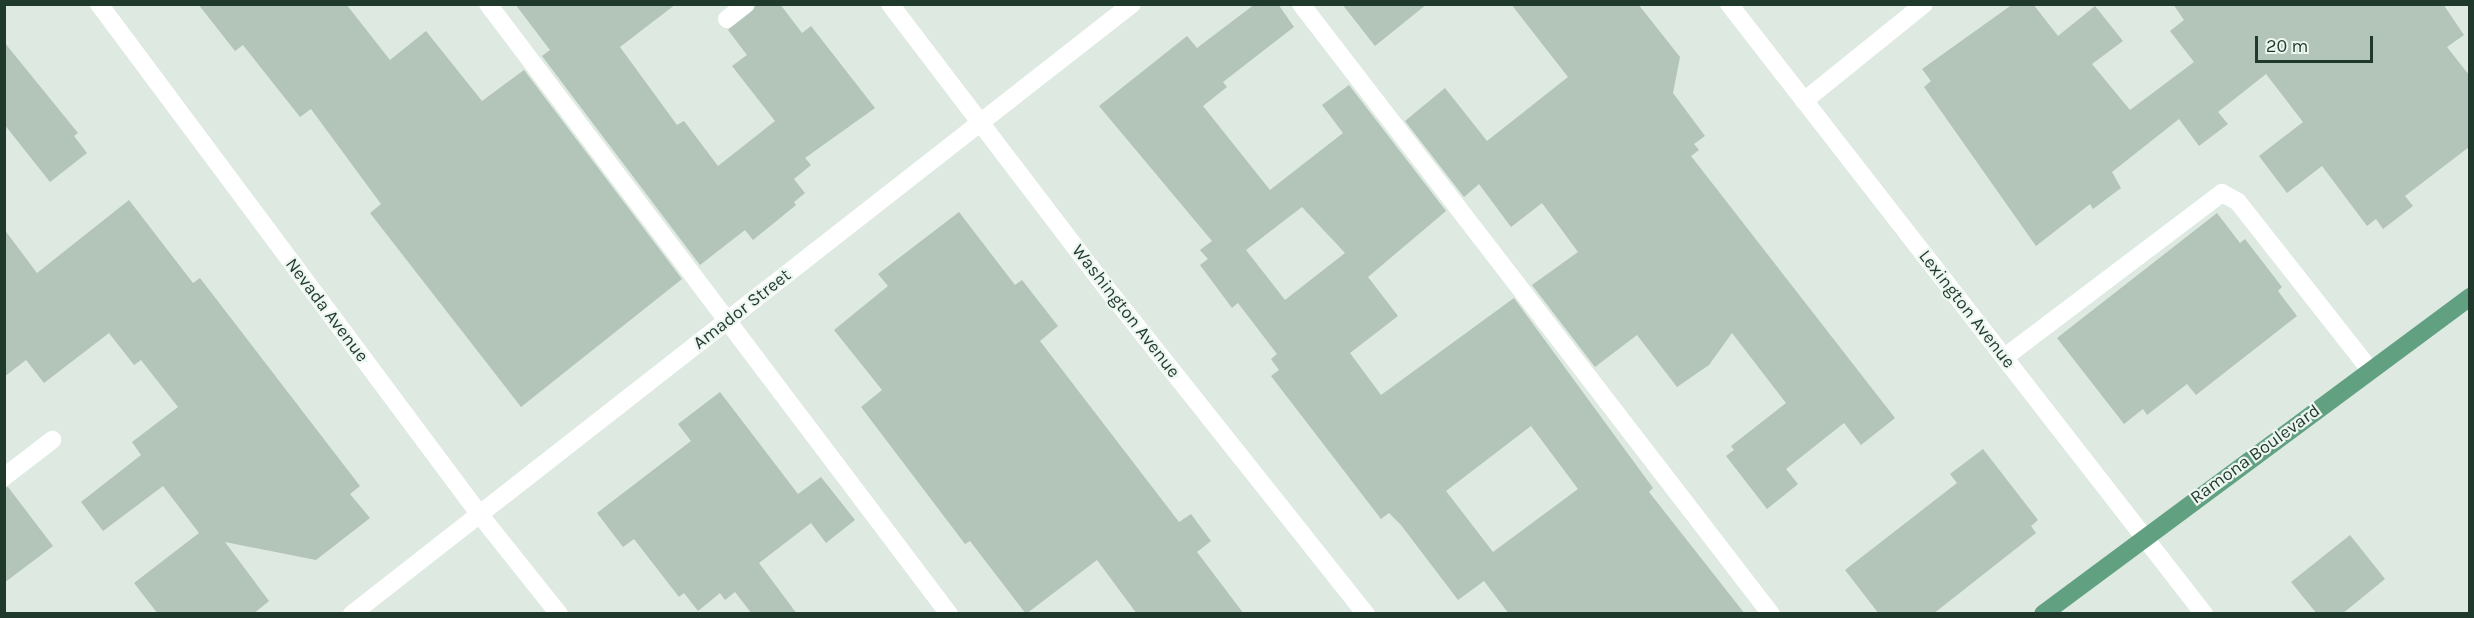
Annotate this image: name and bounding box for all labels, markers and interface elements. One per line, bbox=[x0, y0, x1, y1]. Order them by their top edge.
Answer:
scale bar bbox=[2258, 24, 2376, 62]
text: 20 m bbox=[2266, 35, 2308, 57]
street label: Washington Avenue bbox=[1067, 240, 1185, 382]
street label: Lexington Avenue bbox=[1914, 246, 2020, 372]
street label: Nevada Avenue bbox=[281, 254, 373, 366]
street label: Amador Street bbox=[689, 264, 795, 354]
street label: Ramona Boulevard bbox=[2186, 400, 2324, 508]

